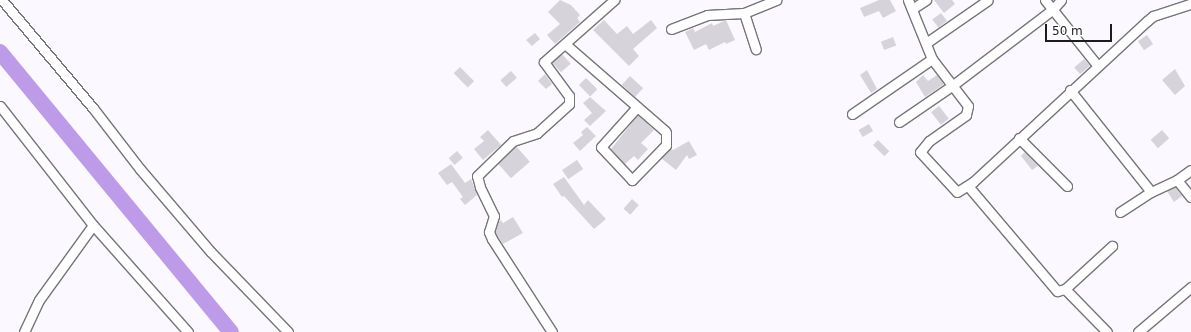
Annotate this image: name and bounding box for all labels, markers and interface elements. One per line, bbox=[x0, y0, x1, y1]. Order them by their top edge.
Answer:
scale bar bbox=[1047, 16, 1114, 42]
text: 50 m bbox=[1052, 24, 1083, 38]

